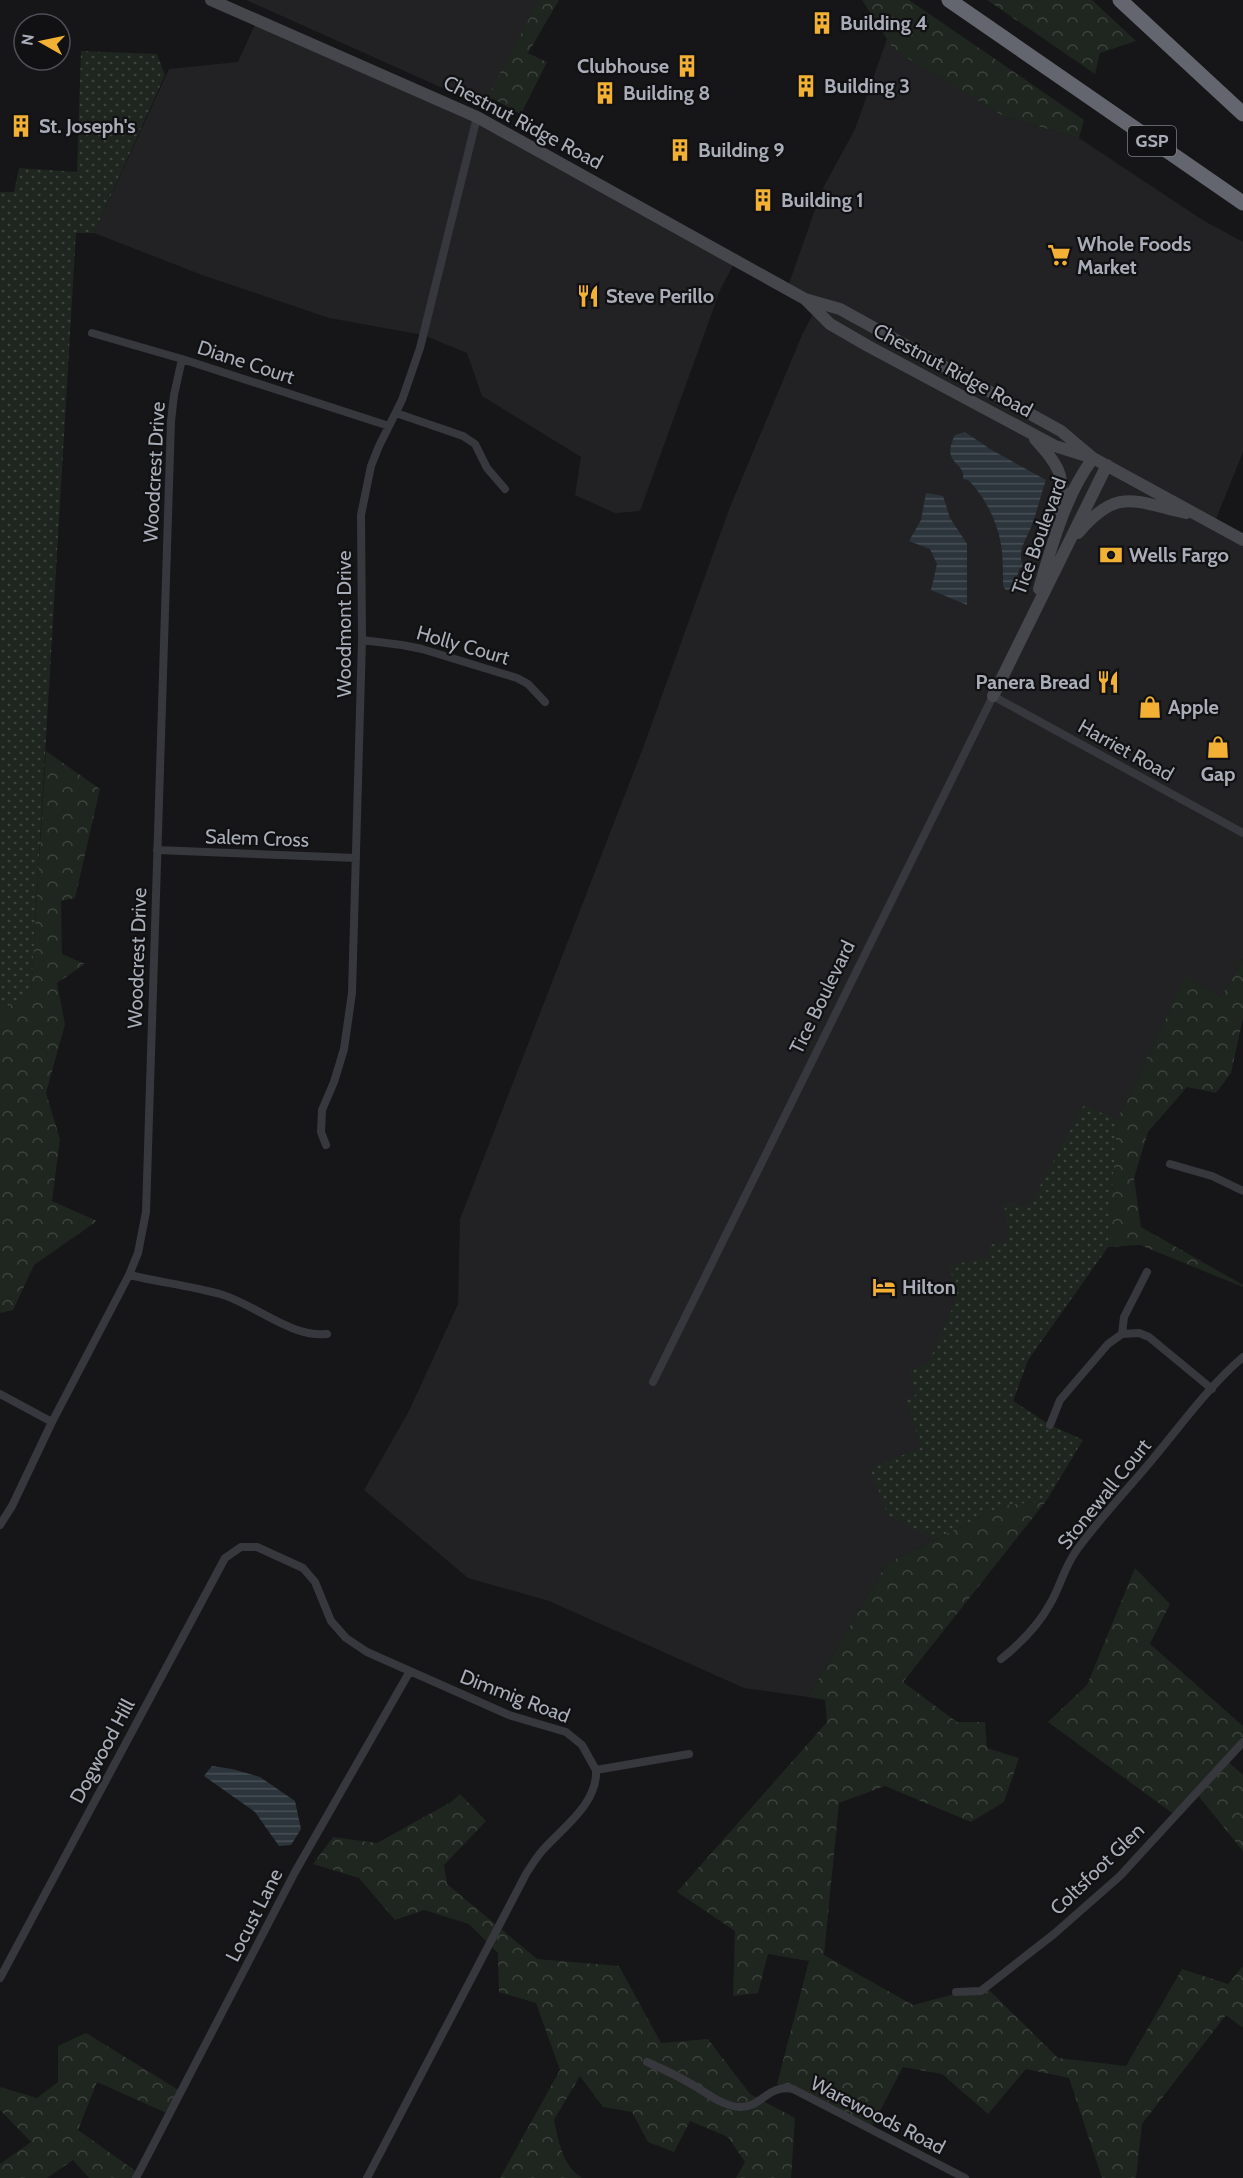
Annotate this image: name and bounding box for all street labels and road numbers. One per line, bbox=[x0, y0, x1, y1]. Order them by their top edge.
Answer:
street label: Chestnut Ridge Road bbox=[439, 70, 607, 174]
road number: GSP bbox=[1128, 126, 1176, 156]
street label: Chestnut Ridge Road bbox=[869, 318, 1037, 422]
street label: Diane Court bbox=[194, 335, 298, 389]
street label: Woodcrest Drive bbox=[138, 401, 170, 543]
street label: Tice Boulevard bbox=[1007, 474, 1071, 598]
street label: Woodmont Drive bbox=[332, 551, 356, 697]
street label: Holly Court bbox=[414, 620, 512, 670]
street label: Harriet Road bbox=[1074, 714, 1178, 786]
street label: Salem Cross bbox=[205, 824, 309, 852]
street label: Woodcrest Drive bbox=[123, 887, 151, 1029]
street label: Tice Boulevard bbox=[784, 936, 860, 1058]
street label: Stonewall Court bbox=[1052, 1434, 1156, 1554]
street label: Dimmig Road bbox=[457, 1664, 573, 1728]
street label: Dogwood Hill bbox=[64, 1694, 140, 1807]
street label: Coltsfoot Glen bbox=[1045, 1818, 1149, 1920]
street label: Locust Lane bbox=[220, 1865, 288, 1965]
street label: Warewoods Road bbox=[807, 2071, 949, 2159]

